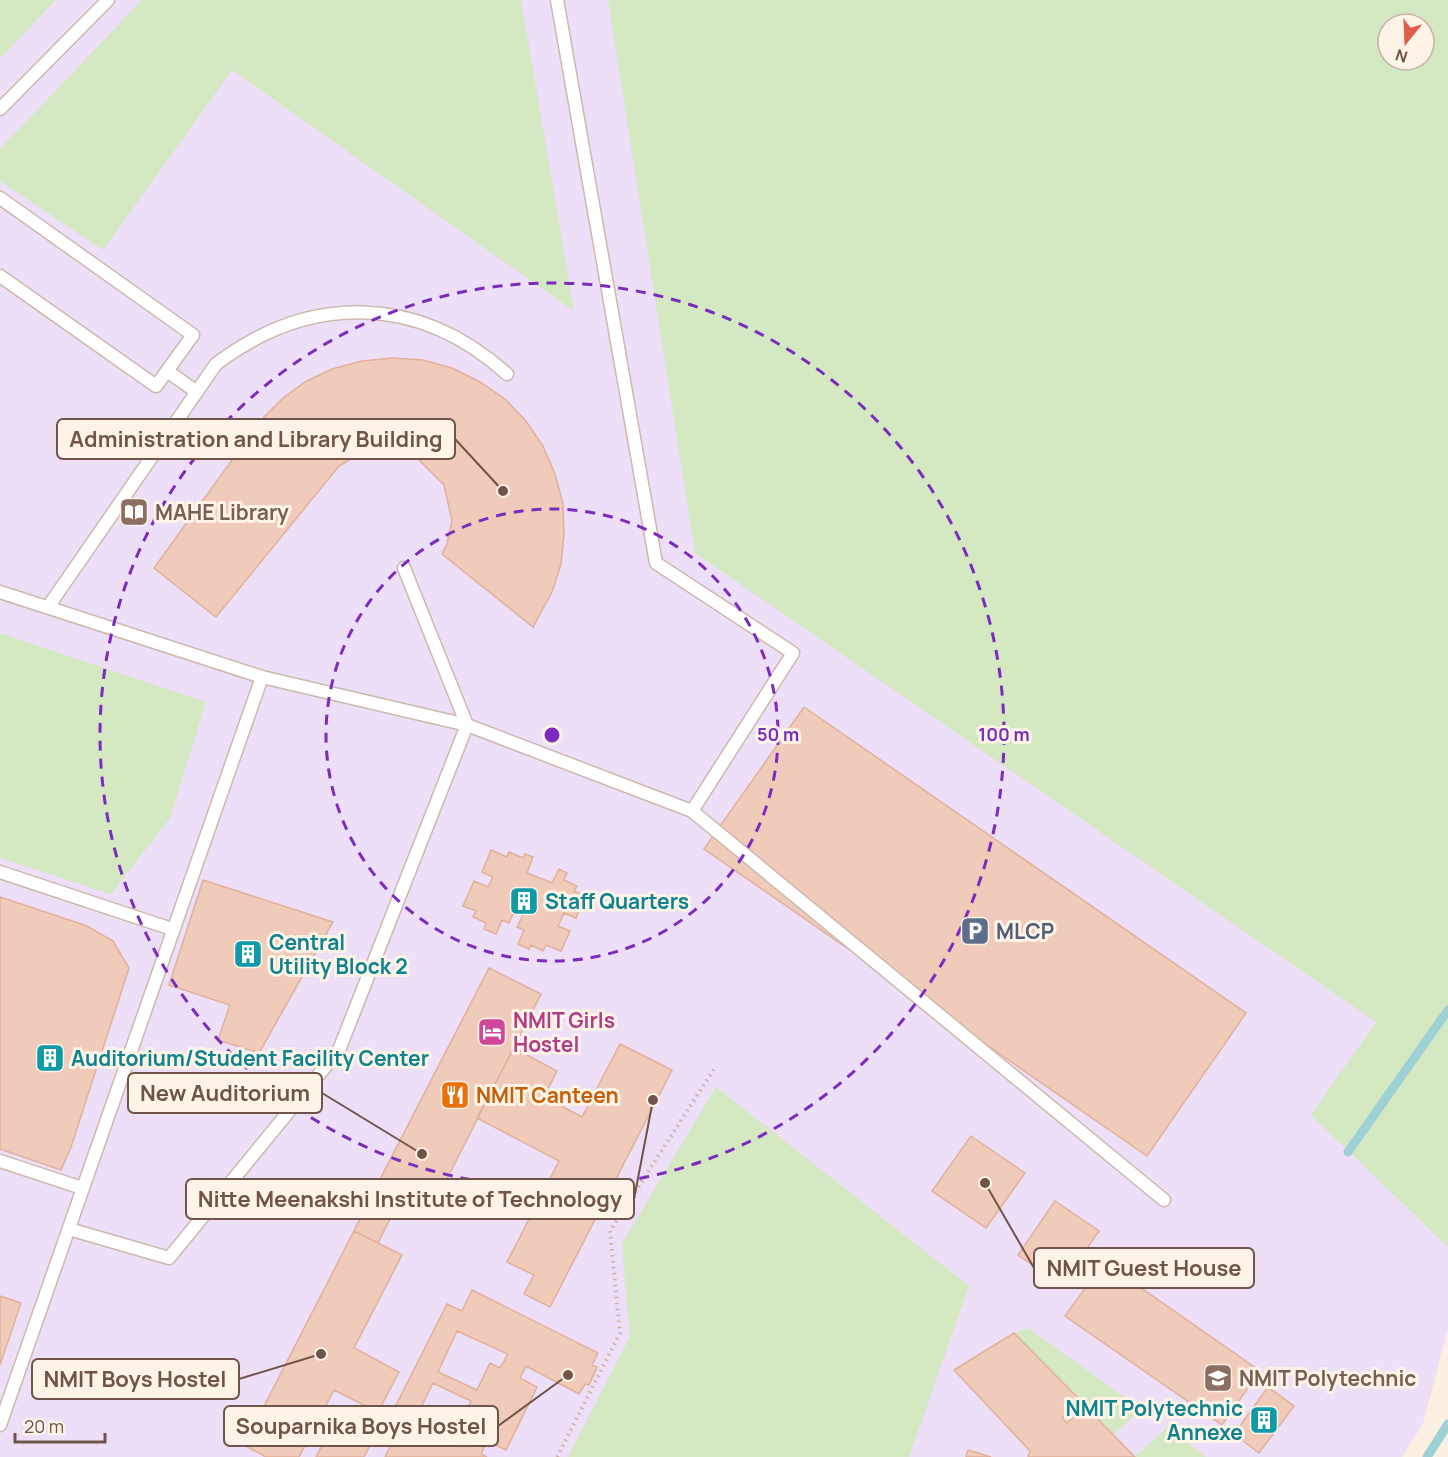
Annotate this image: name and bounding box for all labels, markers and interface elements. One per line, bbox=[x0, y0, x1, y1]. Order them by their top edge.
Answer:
north arrow bbox=[1376, 12, 1436, 72]
text: N bbox=[1392, 44, 1410, 69]
callout: Administration and Library Building bbox=[57, 419, 455, 459]
text: Administration and Library Building bbox=[69, 424, 443, 454]
library icon: MAHE Library bbox=[118, 496, 150, 528]
place label: MAHE Library bbox=[155, 498, 289, 526]
text: 50 m bbox=[757, 722, 799, 746]
text: 100 m bbox=[978, 722, 1030, 746]
centre of rings bbox=[542, 725, 562, 745]
building icon: Staff Quarters bbox=[508, 885, 540, 917]
place label: Staff Quarters bbox=[545, 887, 689, 915]
parking icon: MLCP bbox=[959, 915, 991, 947]
place label: MLCP bbox=[996, 917, 1054, 945]
place label: Central Utility Block 2 bbox=[269, 928, 408, 980]
building icon: Central Utility Block 2 bbox=[232, 938, 264, 970]
place label: NMIT Girls Hostel bbox=[513, 1006, 615, 1058]
hotel icon: NMIT Girls Hostel bbox=[476, 1016, 508, 1048]
building icon: Auditorium/Student Facility Center bbox=[34, 1042, 66, 1074]
place label: Auditorium/Student Facility Center bbox=[71, 1044, 429, 1072]
callout: New Auditorium bbox=[128, 1073, 322, 1113]
text: New Auditorium bbox=[140, 1078, 310, 1108]
restaurant icon: NMIT Canteen bbox=[439, 1079, 471, 1111]
place label: NMIT Canteen bbox=[476, 1081, 619, 1109]
callout: Nitte Meenakshi Institute of Technology bbox=[186, 1179, 634, 1219]
text: Nitte Meenakshi Institute of Technology bbox=[198, 1184, 623, 1214]
callout: NMIT Guest House bbox=[1034, 1248, 1254, 1288]
text: NMIT Guest House bbox=[1046, 1253, 1242, 1283]
callout: NMIT Boys Hostel bbox=[32, 1359, 239, 1399]
school or university icon: NMIT Polytechnic bbox=[1202, 1362, 1234, 1394]
text: NMIT Boys Hostel bbox=[44, 1364, 226, 1394]
place label: NMIT Polytechnic bbox=[1239, 1364, 1416, 1392]
place label: NMIT Polytechnic Annexe bbox=[1066, 1394, 1243, 1446]
building icon: NMIT Polytechnic Annexe bbox=[1248, 1404, 1280, 1436]
scale bar bbox=[15, 1406, 105, 1444]
callout: Souparnika Boys Hostel bbox=[224, 1406, 498, 1446]
text: Souparnika Boys Hostel bbox=[236, 1411, 486, 1441]
text: 20 m bbox=[24, 1414, 64, 1438]

